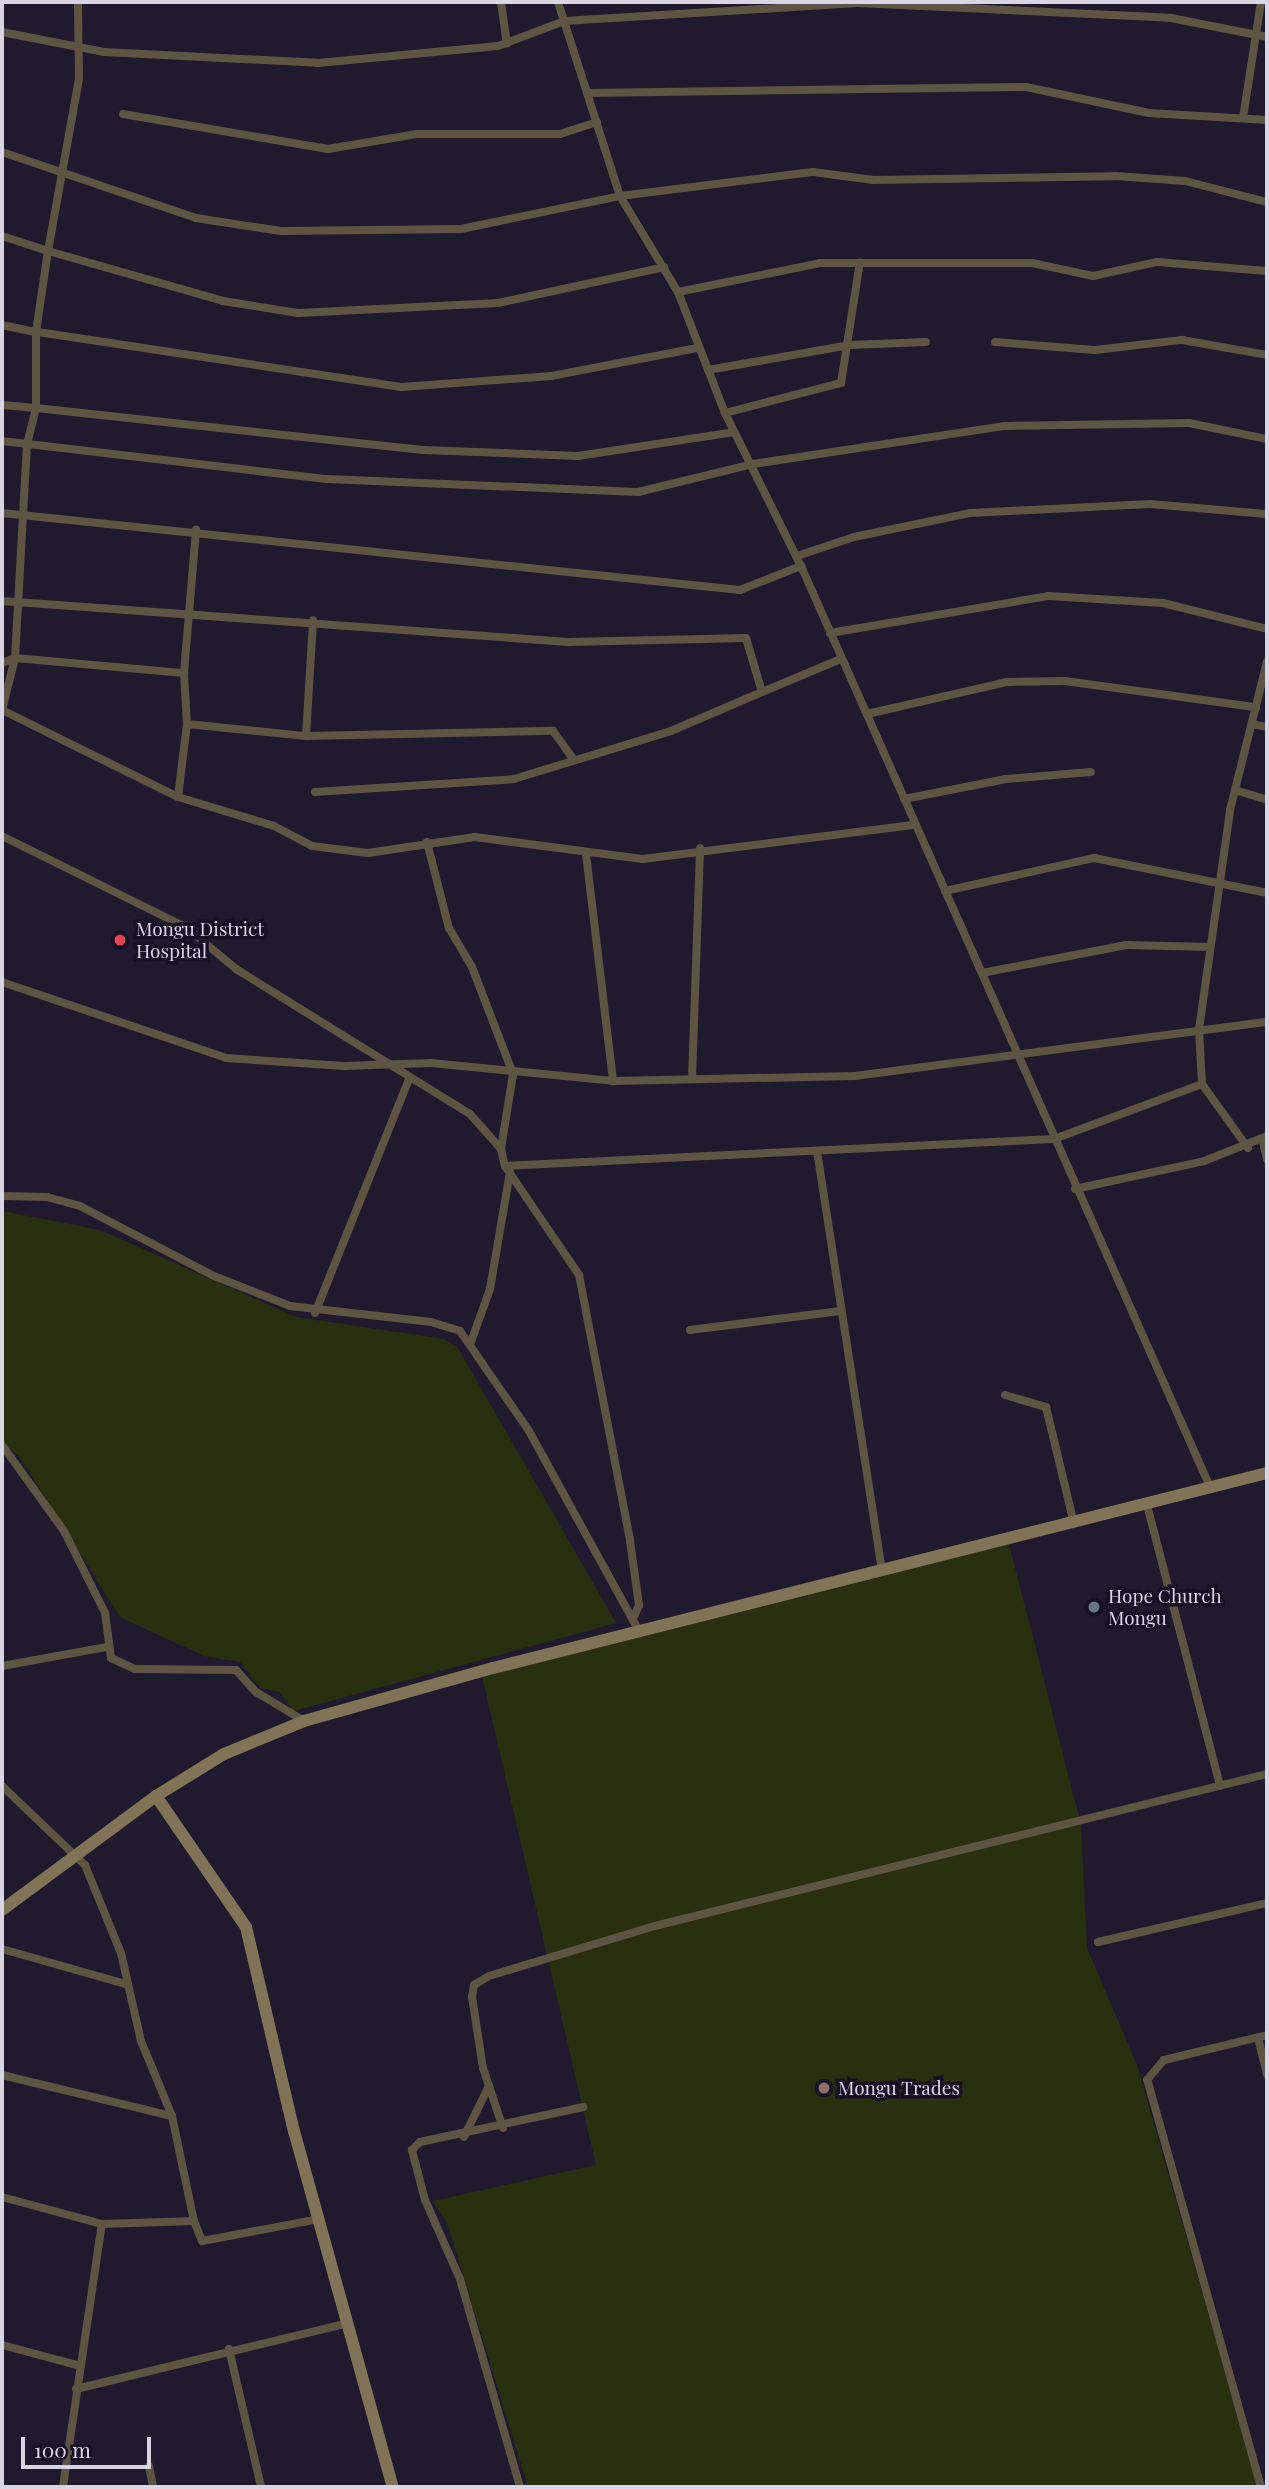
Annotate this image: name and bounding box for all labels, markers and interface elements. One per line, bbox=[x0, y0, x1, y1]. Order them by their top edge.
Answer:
place label: Mongu District Hospital bbox=[136, 918, 264, 962]
marker: Mongu District Hospital bbox=[110, 930, 130, 950]
place label: Hope Church Mongu bbox=[1108, 1585, 1222, 1629]
marker: Hope Church Mongu bbox=[1086, 1599, 1102, 1615]
place label: Mongu Trades bbox=[838, 2077, 960, 2099]
marker: Mongu Trades bbox=[816, 2080, 832, 2096]
scale bar bbox=[24, 2422, 154, 2466]
text: 100 m bbox=[34, 2435, 91, 2463]

